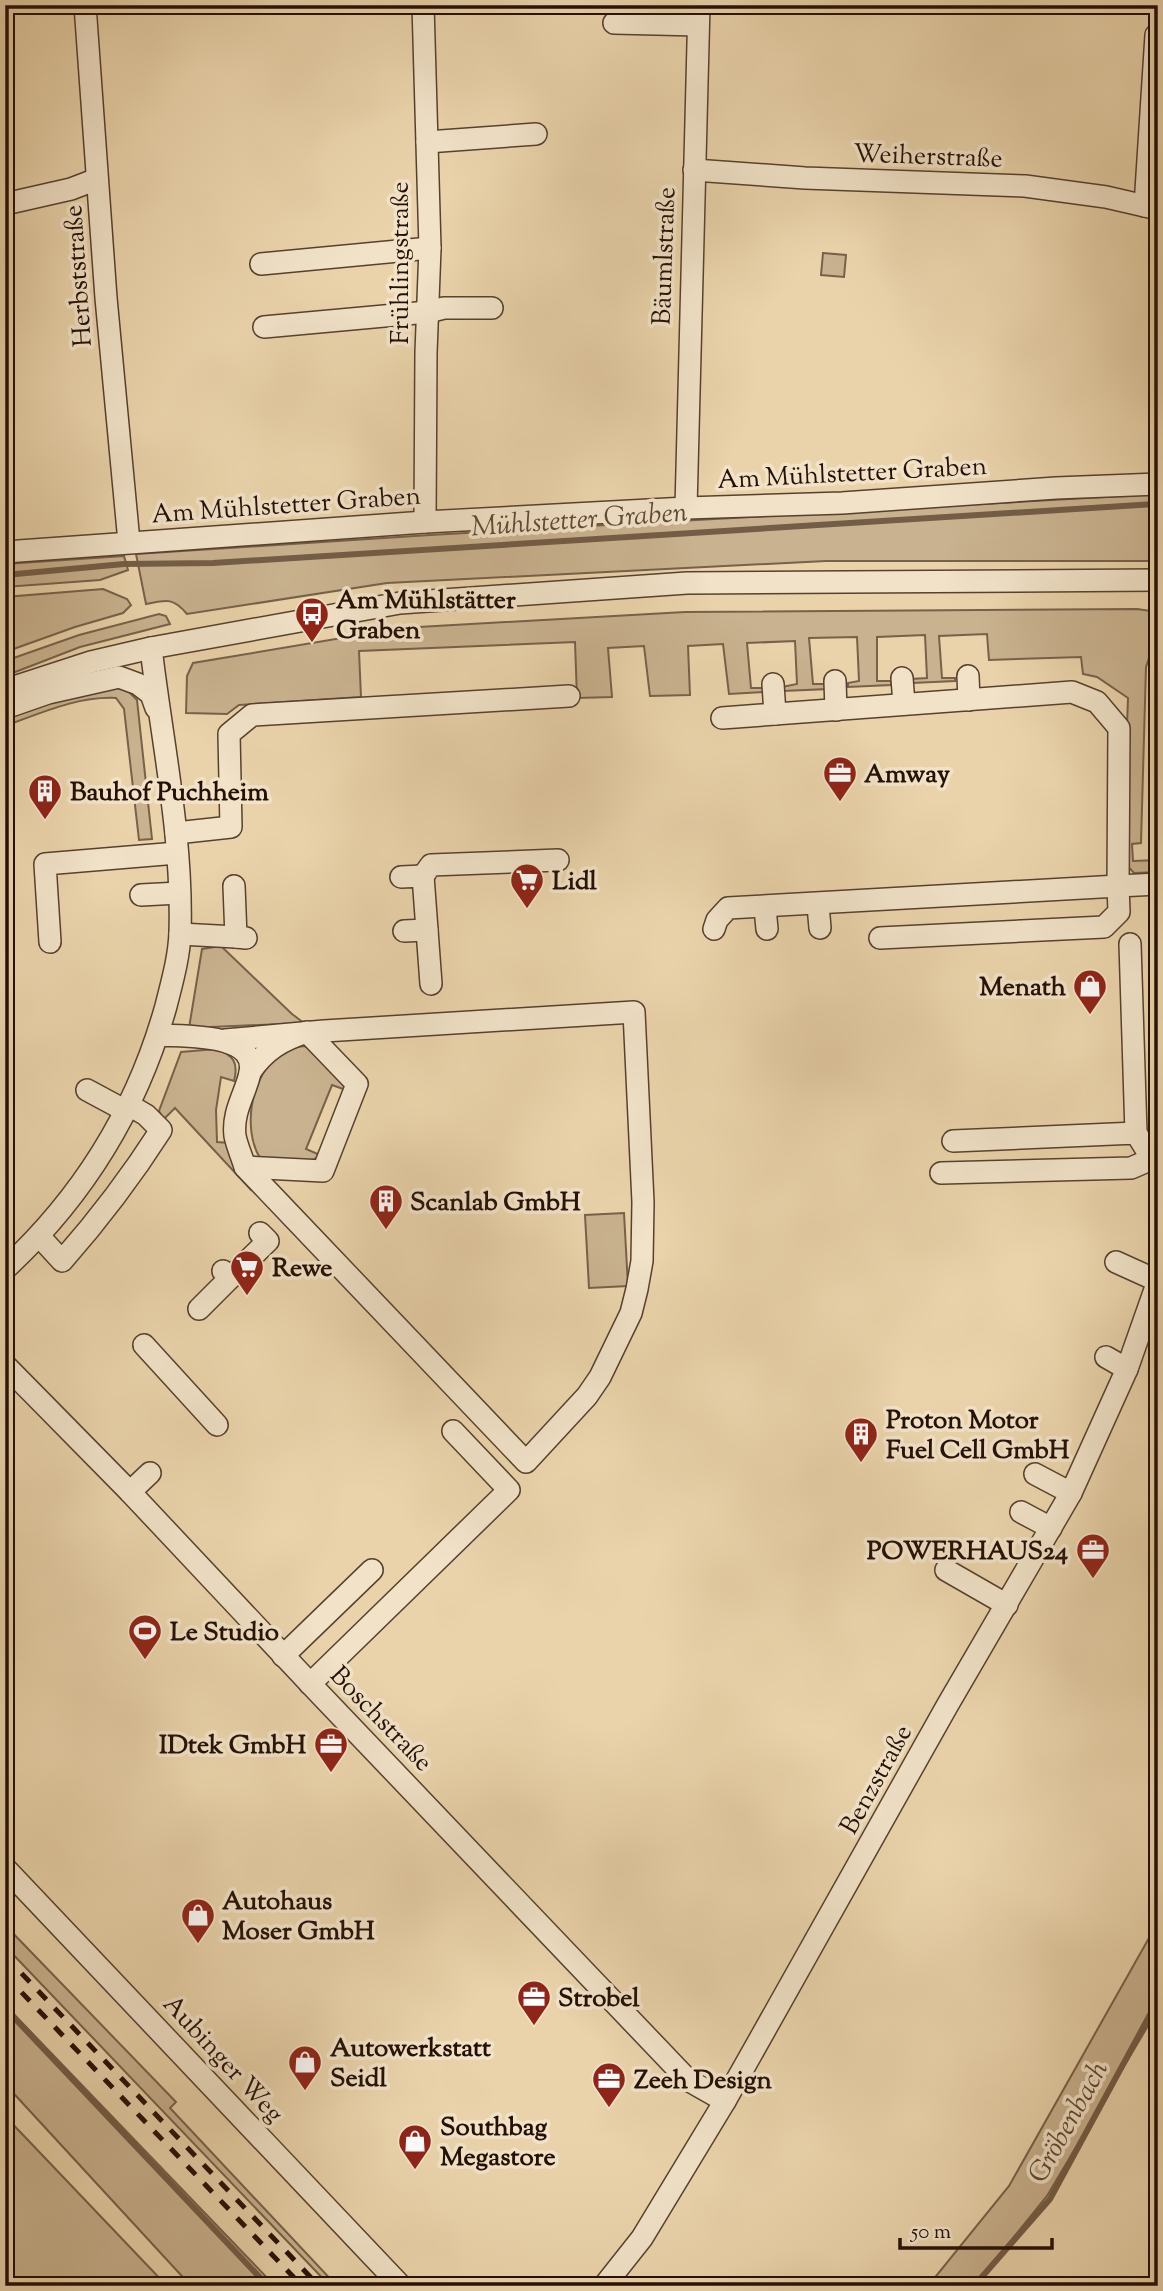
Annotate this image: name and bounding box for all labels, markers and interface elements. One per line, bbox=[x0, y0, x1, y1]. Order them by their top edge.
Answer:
street label: Weiherstraße bbox=[853, 136, 1003, 179]
street label: Frühlingstraße bbox=[383, 181, 420, 345]
street label: Bäumlstraße bbox=[645, 186, 686, 326]
street label: Herbststraße bbox=[56, 204, 103, 348]
street label: Am Mühlstetter Graben bbox=[716, 449, 988, 500]
street label: Am Mühlstetter Graben bbox=[150, 479, 422, 534]
water label: Mühlstetter Graben bbox=[470, 493, 689, 549]
place label: Am Mühlstätter Graben bbox=[336, 583, 516, 650]
bus stop icon: Am Mühlstätter Graben bbox=[293, 595, 331, 644]
office icon: Amway bbox=[821, 754, 859, 803]
place label: Amway bbox=[864, 757, 950, 794]
building icon: Bauhof Puchheim bbox=[26, 772, 64, 821]
place label: Bauhof Puchheim bbox=[70, 775, 269, 812]
supermarket icon: Lidl bbox=[508, 861, 546, 910]
place label: Lidl bbox=[552, 864, 598, 901]
shop icon: Menath bbox=[1071, 967, 1109, 1016]
place label: Menath bbox=[979, 970, 1067, 1007]
building icon: Scanlab GmbH bbox=[367, 1182, 405, 1231]
place label: Scanlab GmbH bbox=[410, 1185, 581, 1222]
supermarket icon: Rewe bbox=[228, 1248, 266, 1297]
place label: Rewe bbox=[272, 1251, 332, 1288]
place label: Proton Motor Fuel Cell GmbH bbox=[886, 1403, 1070, 1470]
building icon: Proton Motor Fuel Cell GmbH bbox=[842, 1415, 880, 1464]
office icon: POWERHAUS24 bbox=[1074, 1531, 1112, 1580]
place label: POWERHAUS24 bbox=[867, 1534, 1068, 1571]
sports icon: Le Studio bbox=[126, 1612, 164, 1661]
place label: Le Studio bbox=[170, 1615, 279, 1652]
street label: Boschstraße bbox=[320, 1659, 440, 1781]
street label: Benzstraße bbox=[832, 1719, 923, 1842]
office icon: IDtek GmbH bbox=[312, 1725, 350, 1774]
place label: IDtek GmbH bbox=[159, 1728, 306, 1765]
place label: Autohaus Moser GmbH bbox=[222, 1884, 375, 1951]
shop icon: Autohaus Moser GmbH bbox=[179, 1896, 217, 1945]
office icon: Strobel bbox=[515, 1978, 553, 2027]
place label: Strobel bbox=[558, 1981, 640, 2018]
street label: Aubinger Weg bbox=[153, 1988, 291, 2132]
place label: Autowerkstatt Seidl bbox=[330, 2031, 491, 2098]
shop icon: Autowerkstatt Seidl bbox=[286, 2043, 324, 2092]
water label: Gröbenbach bbox=[1020, 2054, 1120, 2191]
office icon: Zeeh Design bbox=[590, 2060, 628, 2109]
place label: Zeeh Design bbox=[634, 2063, 772, 2100]
place label: Southbag Megastore bbox=[440, 2110, 556, 2177]
shop icon: Southbag Megastore bbox=[396, 2122, 434, 2171]
scale bar bbox=[900, 2207, 1053, 2251]
text: 50 m bbox=[910, 2218, 951, 2248]

